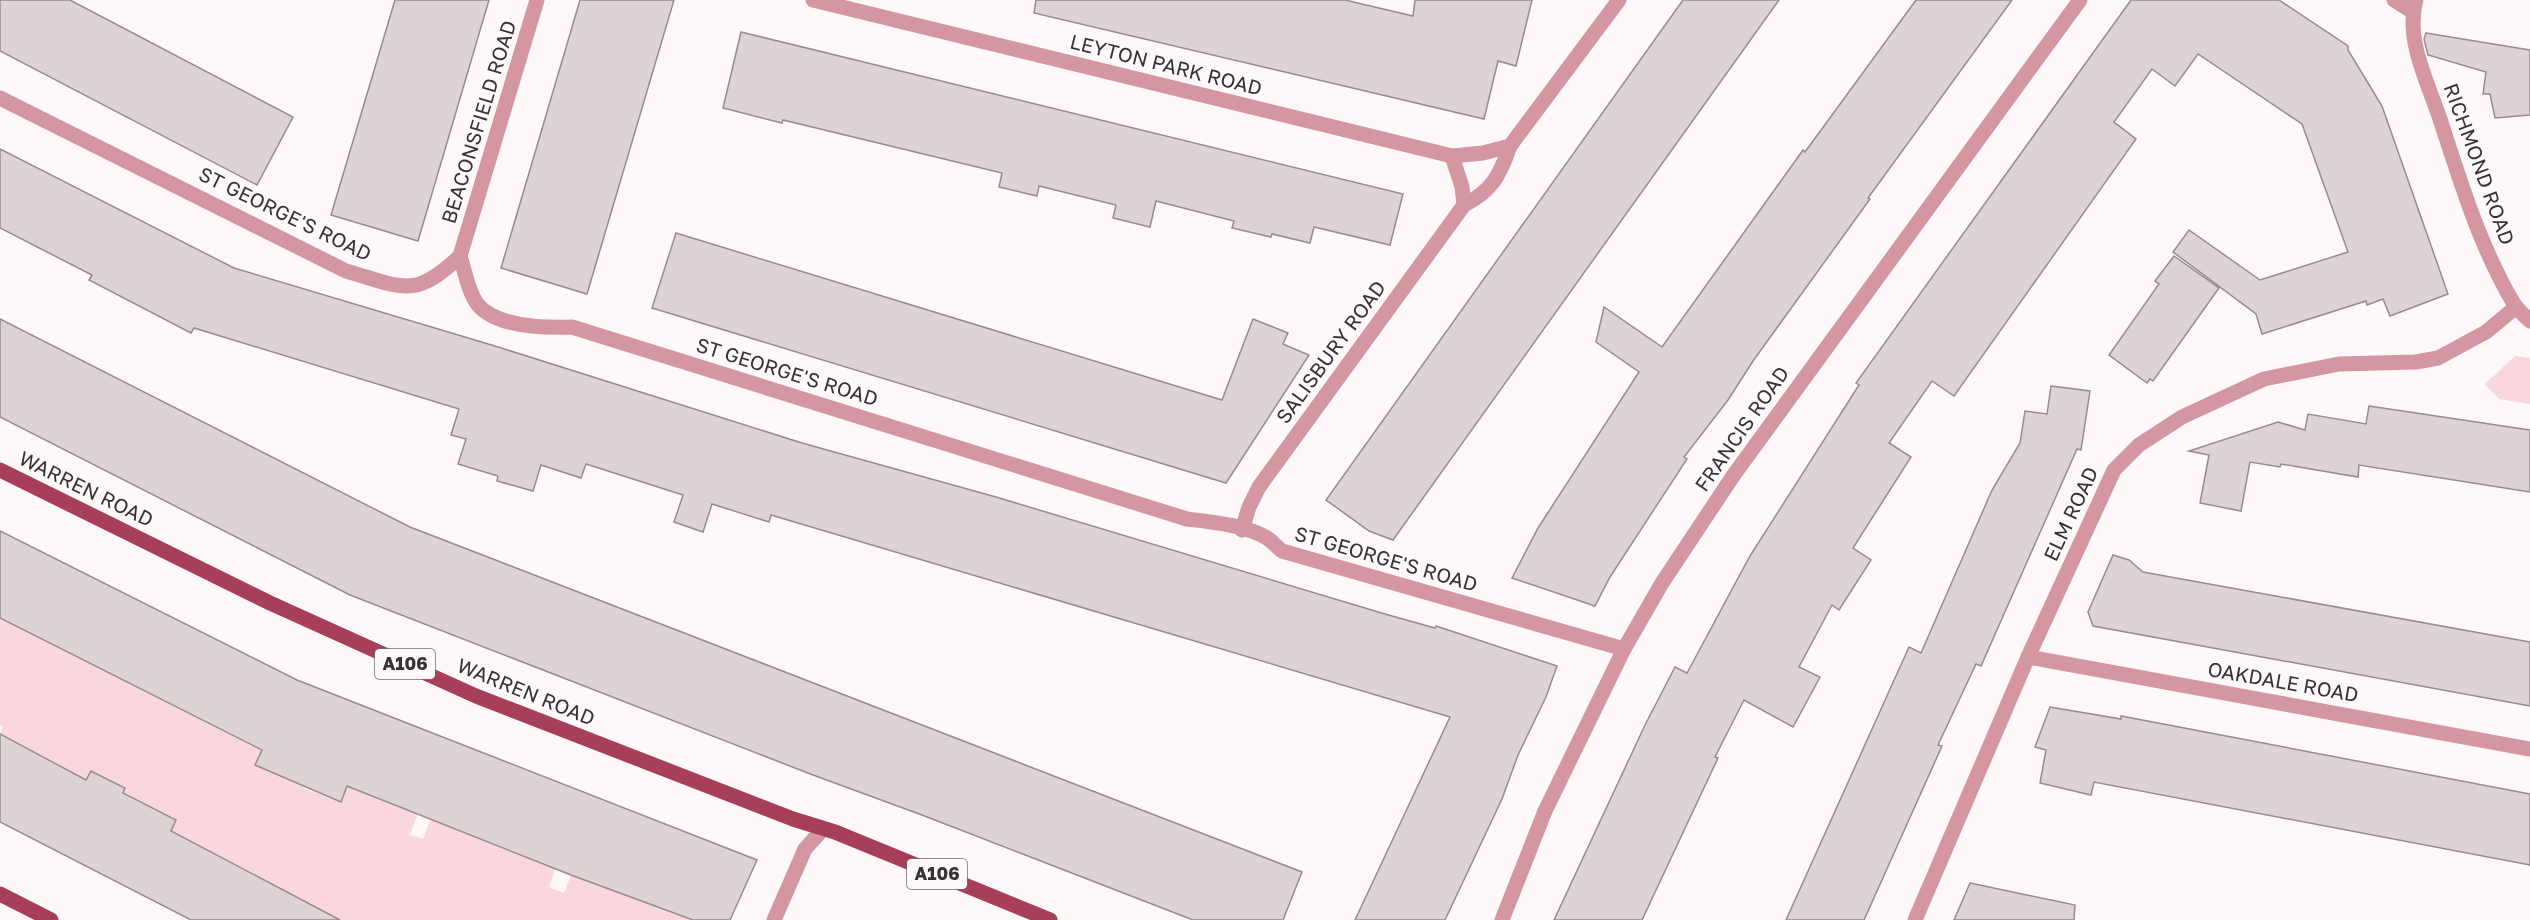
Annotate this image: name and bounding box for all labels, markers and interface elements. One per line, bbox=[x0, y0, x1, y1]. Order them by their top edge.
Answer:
street label: BEACONSFIELD ROAD bbox=[436, 17, 520, 226]
street label: LEYTON PARK ROAD bbox=[1068, 29, 1265, 99]
street label: RICHMOND ROAD bbox=[2440, 80, 2520, 248]
street label: ST GEORGE'S ROAD bbox=[195, 161, 376, 265]
street label: SALISBURY ROAD bbox=[1270, 275, 1390, 428]
street label: ST GEORGE'S ROAD bbox=[693, 332, 881, 410]
street label: FRANCIS ROAD bbox=[1689, 361, 1793, 496]
street label: WARREN ROAD bbox=[15, 445, 157, 531]
street label: ELM ROAD bbox=[2038, 463, 2102, 565]
street label: ST GEORGE'S ROAD bbox=[1292, 520, 1480, 596]
road number: A106 bbox=[375, 649, 435, 679]
street label: WARREN ROAD bbox=[454, 653, 599, 730]
street label: OAKDALE ROAD bbox=[2206, 656, 2360, 706]
road number: A106 bbox=[907, 859, 967, 889]

